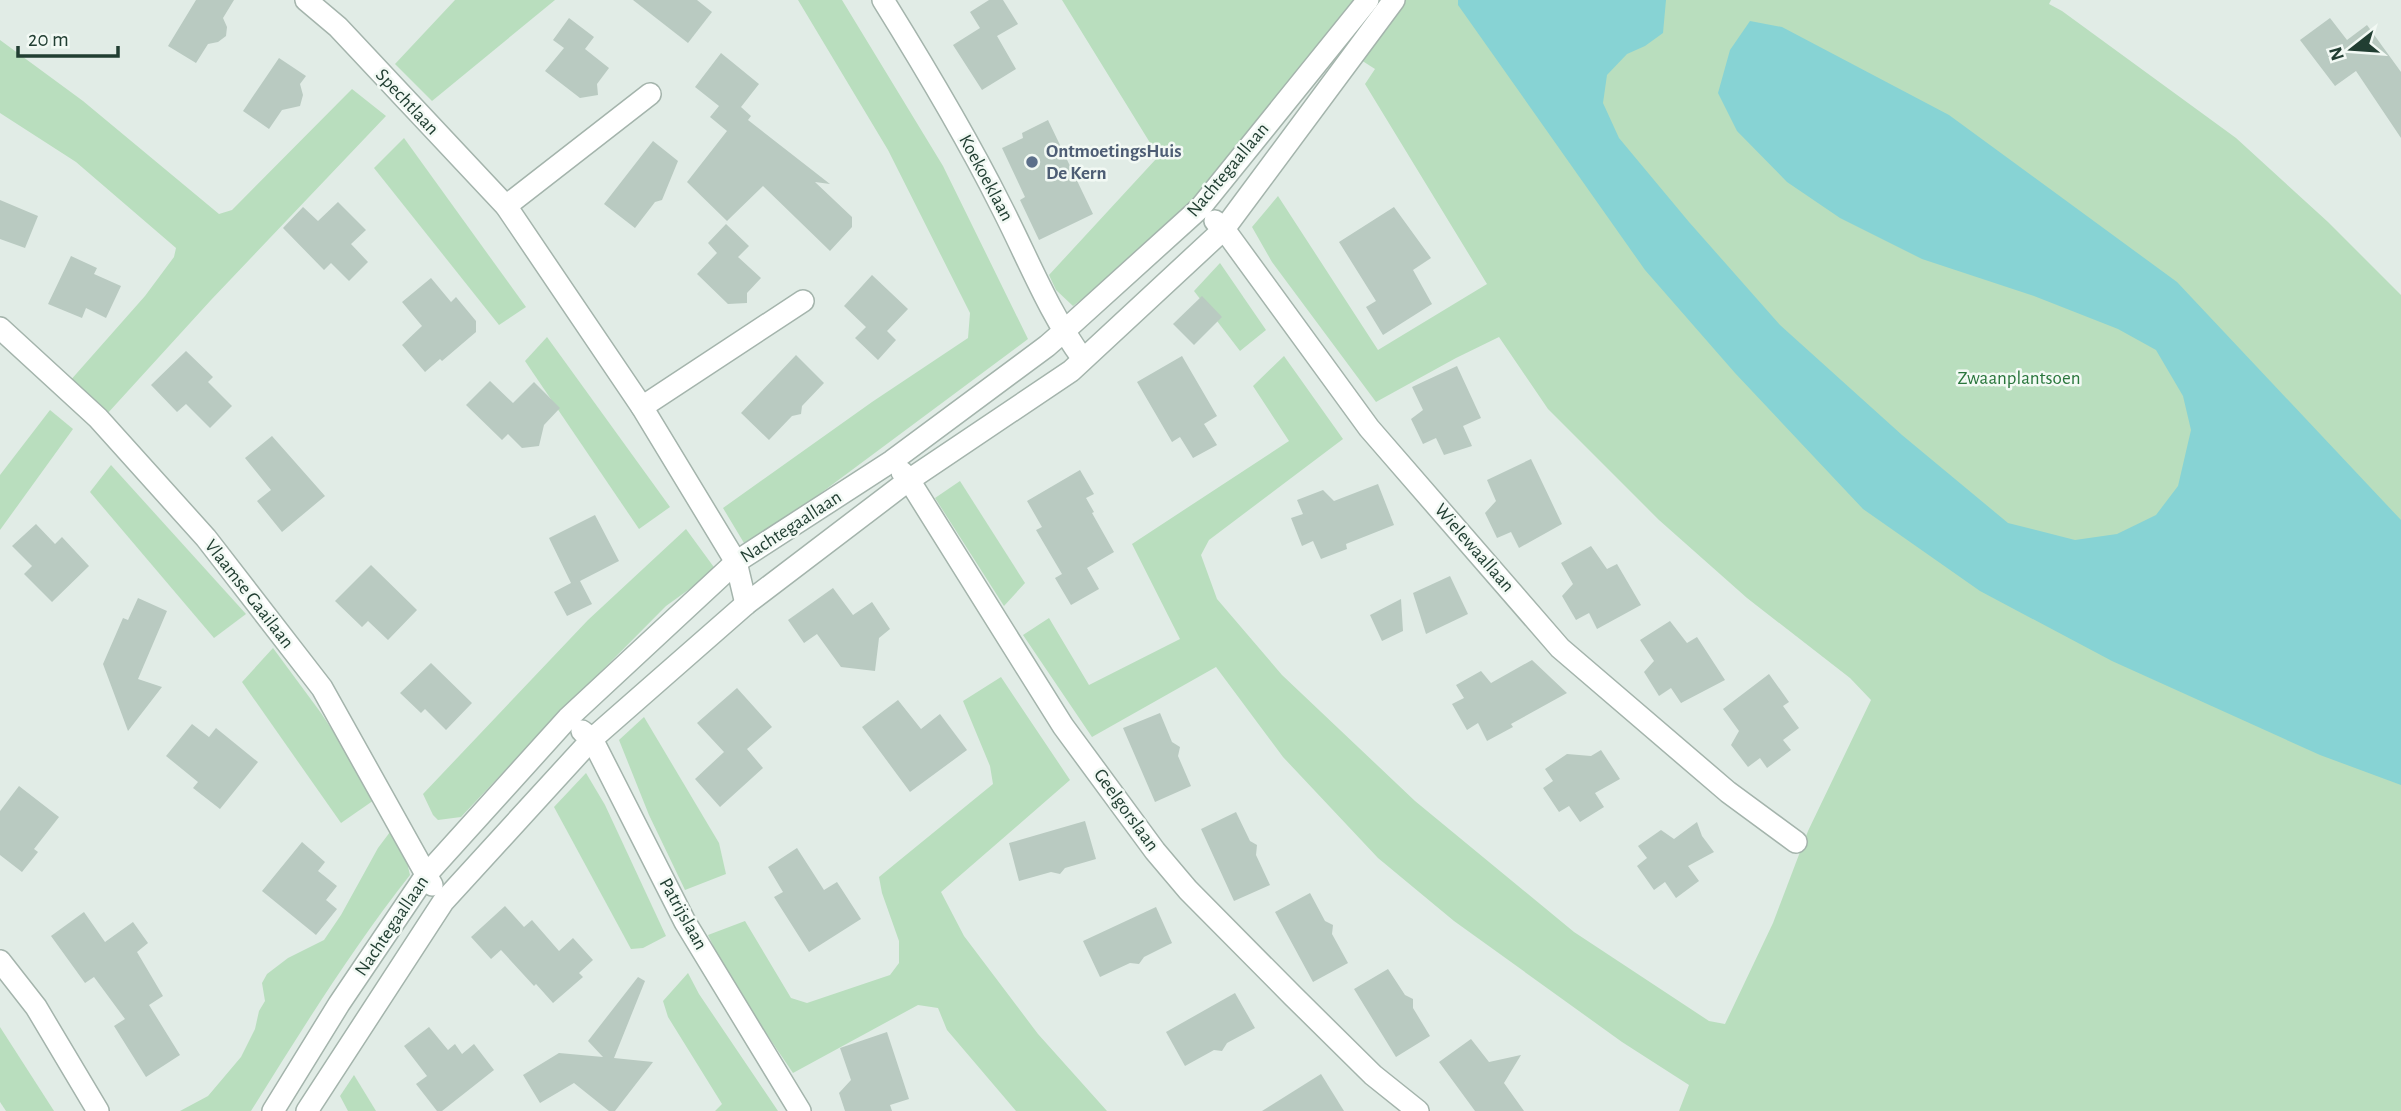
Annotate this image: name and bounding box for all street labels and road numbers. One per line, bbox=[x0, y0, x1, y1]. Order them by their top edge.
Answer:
street label: Spechtlaan bbox=[372, 65, 442, 139]
street label: Nachtegaallaan bbox=[1183, 119, 1273, 221]
street label: Koekoeklaan bbox=[955, 132, 1017, 224]
street label: Nachtegaallaan bbox=[737, 487, 845, 567]
street label: Wielewaallaan bbox=[1431, 500, 1517, 596]
street label: Vlaamse Gaailaan bbox=[201, 536, 297, 652]
street label: Geelgorslaan bbox=[1090, 765, 1162, 855]
street label: Nachtegaallaan bbox=[352, 873, 432, 979]
street label: Patrijslaan bbox=[656, 875, 710, 953]

